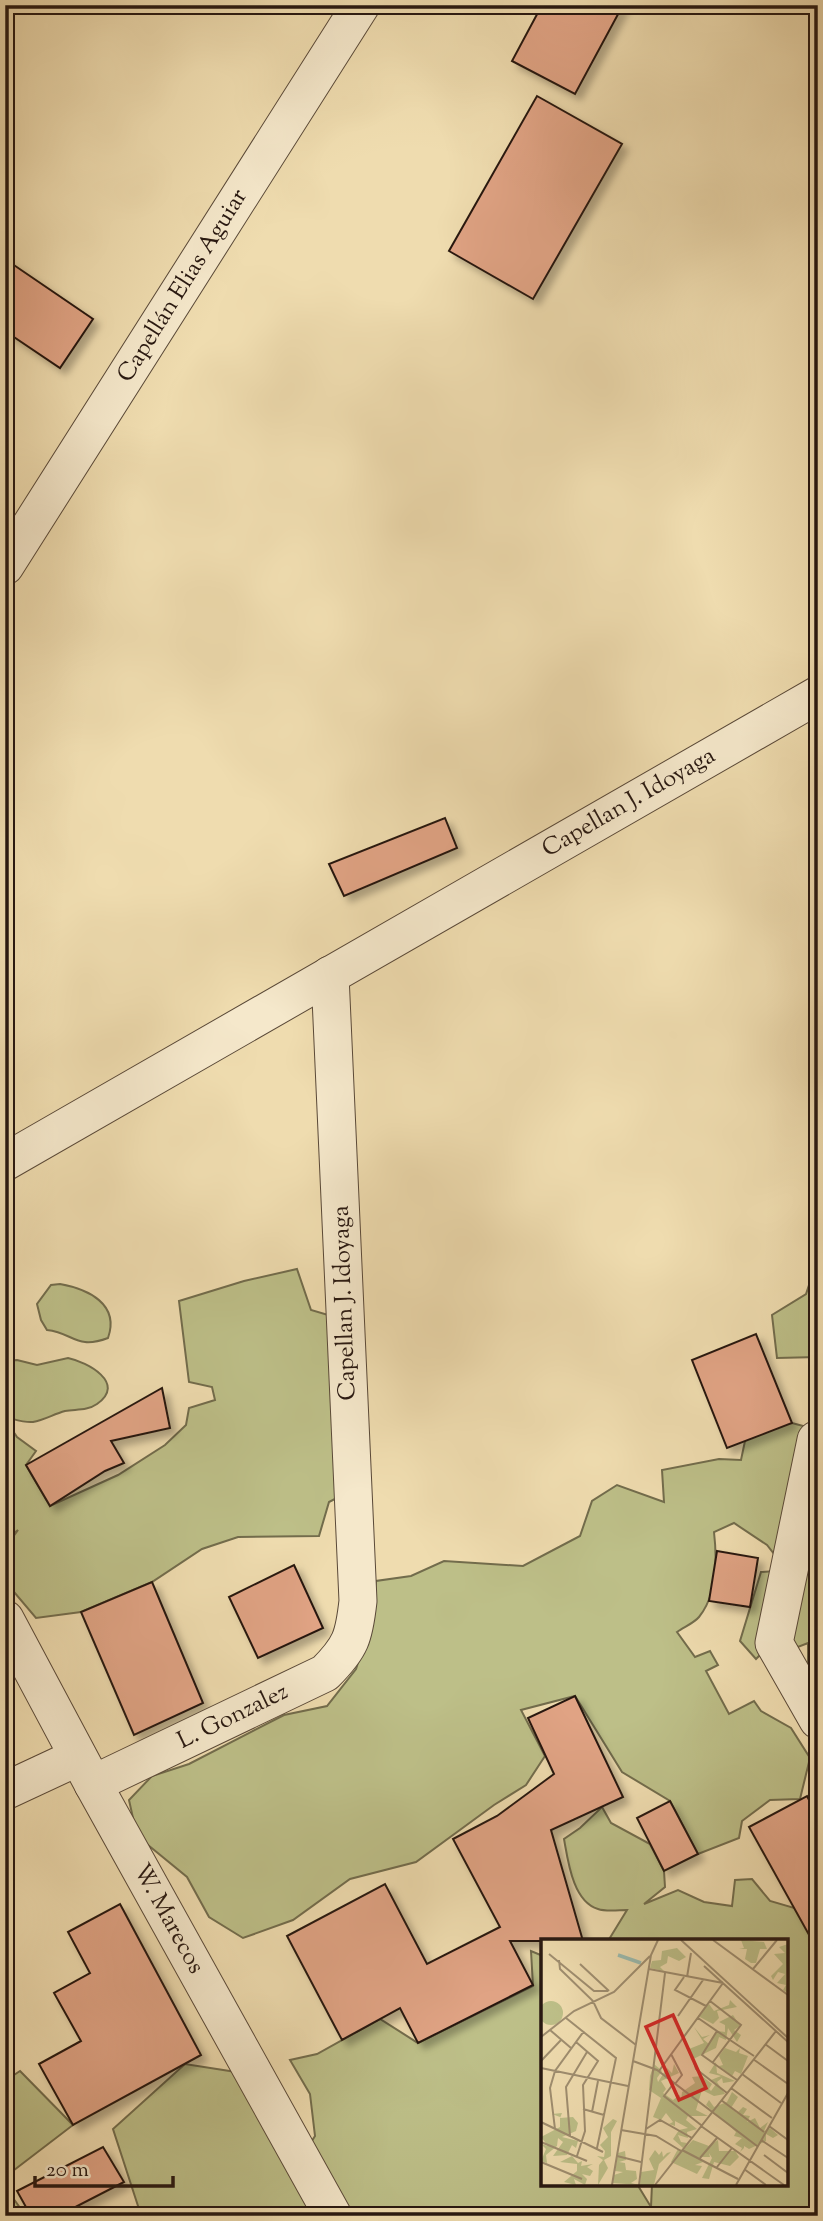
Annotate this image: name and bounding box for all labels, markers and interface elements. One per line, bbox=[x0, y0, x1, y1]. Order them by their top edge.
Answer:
street label: Capellán Elias Aguiar bbox=[110, 183, 256, 389]
street label: Capellan J. Idoyaga bbox=[536, 739, 722, 867]
street label: Capellan J. Idoyaga bbox=[325, 1205, 365, 1401]
street label: L. Gonzalez bbox=[172, 1676, 294, 1758]
street label: W. Marecos bbox=[124, 1858, 212, 1980]
inset map bbox=[541, 1939, 788, 2186]
scale bar bbox=[35, 2144, 173, 2188]
text: 20 m bbox=[46, 2156, 89, 2186]

